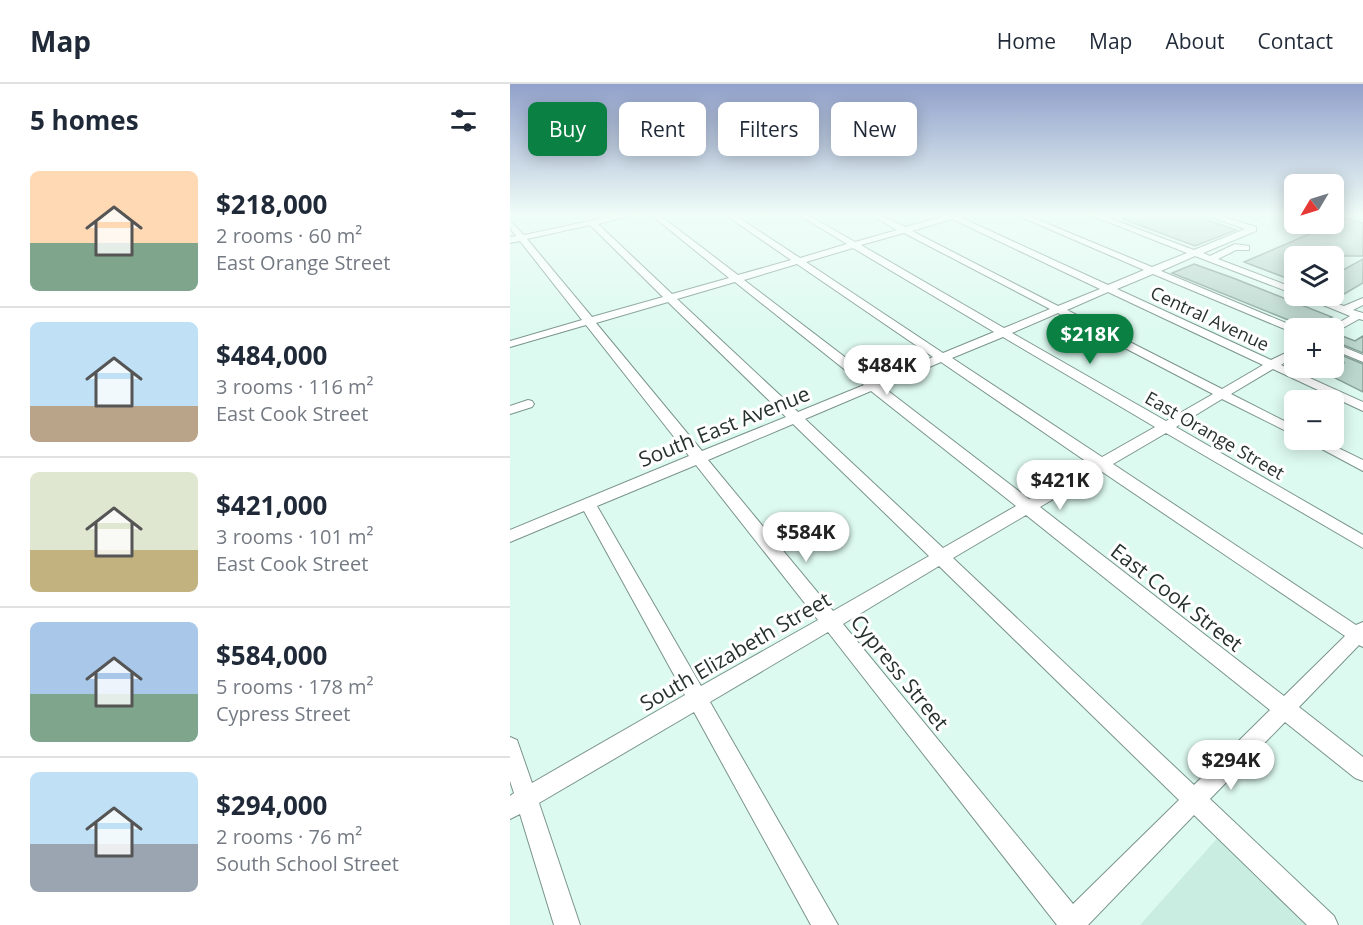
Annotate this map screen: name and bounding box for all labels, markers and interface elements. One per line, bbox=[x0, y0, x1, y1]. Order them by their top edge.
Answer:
text: Map bbox=[30, 22, 91, 60]
text: Home bbox=[997, 27, 1056, 55]
text: Map bbox=[1089, 27, 1132, 55]
text: About bbox=[1165, 27, 1225, 55]
text: Contact bbox=[1258, 27, 1333, 55]
text: 5 homes bbox=[30, 102, 139, 138]
chip: Buy bbox=[528, 102, 607, 156]
chip: Rent bbox=[619, 102, 706, 156]
chip: Filters bbox=[718, 102, 819, 156]
chip: New bbox=[831, 102, 917, 156]
icon: filters bbox=[447, 104, 480, 137]
north arrow bbox=[1284, 174, 1344, 234]
map controls bbox=[1284, 174, 1344, 450]
text: $218,000 bbox=[216, 186, 327, 222]
icon: home bbox=[78, 195, 150, 267]
text: 2 rooms · 60 m² bbox=[216, 222, 362, 249]
button: layers bbox=[1284, 246, 1344, 306]
text: East Orange Street bbox=[216, 249, 390, 276]
street label: Central Avenue bbox=[1147, 280, 1273, 356]
pin: $218K bbox=[1048, 314, 1132, 365]
button: + bbox=[1284, 318, 1344, 378]
text: $218K bbox=[1060, 320, 1120, 347]
text: $484,000 bbox=[216, 337, 327, 373]
pin: $484K bbox=[845, 345, 929, 396]
icon: home bbox=[78, 346, 150, 418]
text: $484K bbox=[857, 351, 917, 378]
text: 3 rooms · 116 m² bbox=[216, 373, 374, 400]
street label: South East Avenue bbox=[634, 379, 814, 473]
street label: East Orange Street bbox=[1141, 385, 1289, 485]
button: − bbox=[1284, 390, 1344, 450]
text: East Cook Street bbox=[216, 400, 368, 427]
pin: $421K bbox=[1018, 460, 1102, 511]
text: $421K bbox=[1030, 466, 1090, 493]
text: $421,000 bbox=[216, 487, 327, 523]
icon: home bbox=[78, 496, 150, 568]
pin: $584K bbox=[764, 512, 848, 563]
text: $584K bbox=[776, 518, 836, 545]
text: 3 rooms · 101 m² bbox=[216, 523, 374, 550]
street label: East Cook Street bbox=[1105, 537, 1249, 657]
text: East Cook Street bbox=[216, 550, 368, 577]
street label: South Elizabeth Street bbox=[635, 585, 835, 717]
street label: Cypress Street bbox=[845, 608, 955, 736]
text: $584,000 bbox=[216, 637, 327, 673]
icon: home bbox=[78, 646, 150, 718]
text: 5 rooms · 178 m² bbox=[216, 673, 374, 700]
text: Cypress Street bbox=[216, 700, 350, 727]
pin: $294K bbox=[1189, 740, 1273, 791]
text: $294K bbox=[1201, 746, 1261, 773]
text: $294,000 bbox=[216, 787, 327, 823]
icon: home bbox=[78, 796, 150, 868]
text: 2 rooms · 76 m² bbox=[216, 823, 362, 850]
text: South School Street bbox=[216, 850, 399, 877]

